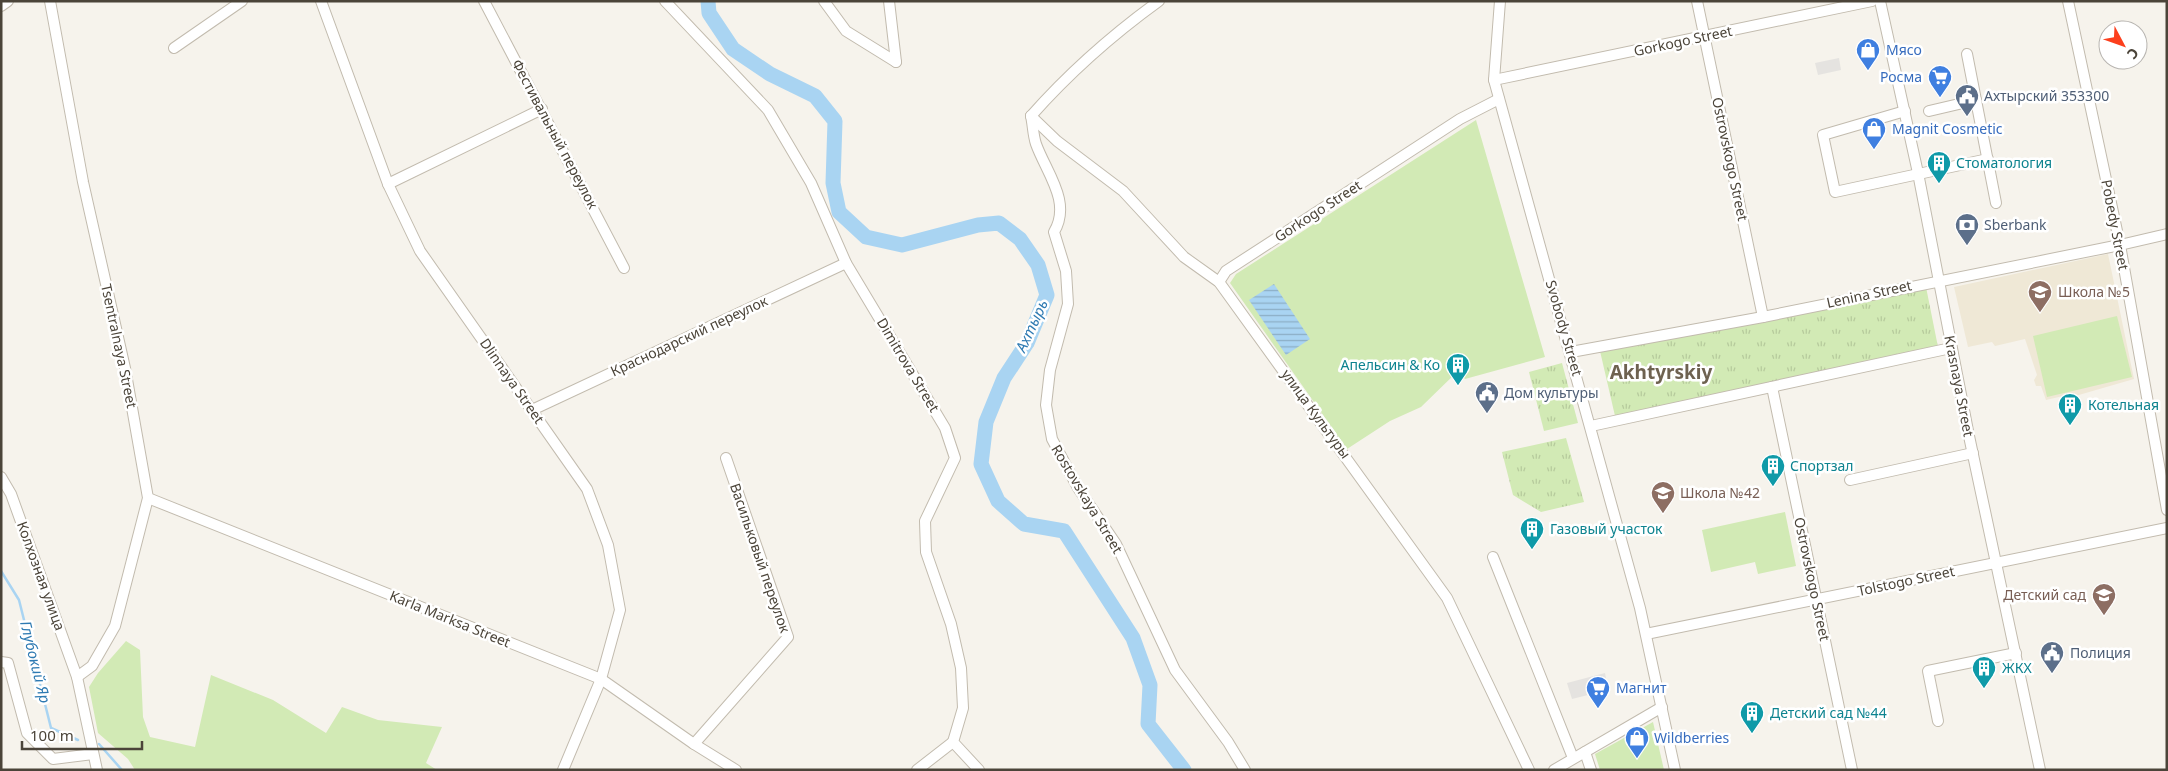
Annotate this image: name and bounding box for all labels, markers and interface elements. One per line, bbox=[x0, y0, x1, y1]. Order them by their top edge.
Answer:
north arrow bbox=[2098, 20, 2148, 70]
street label: Gorkogo Street bbox=[1632, 21, 1734, 60]
shop icon: Мясо bbox=[1855, 37, 1881, 71]
place label: Мясо bbox=[1886, 40, 1922, 59]
text: С bbox=[2123, 44, 2143, 63]
street label: Фестивальный переулок bbox=[508, 56, 603, 212]
supermarket icon: Росма bbox=[1927, 64, 1953, 98]
place label: Росма bbox=[1880, 67, 1922, 86]
public building icon: Ахтырский 353300 bbox=[1954, 83, 1980, 117]
place label: Ахтырский 353300 bbox=[1984, 86, 2109, 105]
street label: Ostrovskogo Street bbox=[1708, 95, 1753, 222]
shop icon: Magnit Cosmetic bbox=[1861, 116, 1887, 150]
place label: Magnit Cosmetic bbox=[1892, 119, 2003, 138]
building icon: Стоматология bbox=[1926, 150, 1952, 184]
place label: Стоматология bbox=[1956, 153, 2052, 172]
street label: Gorkogo Street bbox=[1271, 175, 1365, 246]
street label: Pobedy Street bbox=[2097, 178, 2134, 272]
bank icon: Sberbank bbox=[1954, 212, 1980, 246]
place label: Sberbank bbox=[1984, 215, 2047, 234]
street label: Lenina Street bbox=[1825, 275, 1913, 312]
street label: Svobody Street bbox=[1542, 278, 1587, 378]
school or university icon: Школа №5 bbox=[2027, 279, 2053, 313]
street label: Tsentralnaya Street bbox=[97, 282, 142, 410]
place label: Школа №5 bbox=[2058, 282, 2130, 301]
street label: Краснодарский переулок bbox=[607, 291, 771, 380]
water label: Ахтырь bbox=[1010, 296, 1052, 356]
street label: Dimitrova Street bbox=[873, 314, 944, 415]
street label: Dlinnaya Street bbox=[476, 334, 549, 427]
street label: Krasnaya Street bbox=[1940, 334, 1979, 438]
building icon: Апельсин & Ко bbox=[1445, 352, 1471, 386]
place label: Апельсин & Ко bbox=[1341, 355, 1440, 374]
district label: Akhtyrskiy bbox=[1610, 359, 1713, 385]
street label: улица Культуры bbox=[1278, 365, 1355, 462]
public building icon: Дом культуры bbox=[1474, 380, 1500, 414]
place label: Дом культуры bbox=[1504, 383, 1599, 402]
building icon: Котельная bbox=[2057, 392, 2083, 426]
place label: Котельная bbox=[2088, 395, 2159, 414]
street label: Rostovskaya Street bbox=[1047, 441, 1128, 557]
building icon: Спортзал bbox=[1760, 453, 1786, 487]
place label: Спортзал bbox=[1790, 456, 1853, 475]
street label: Васильковый переулок bbox=[726, 480, 795, 636]
school or university icon: Школа №42 bbox=[1650, 480, 1676, 514]
place label: Школа №42 bbox=[1680, 483, 1760, 502]
street label: Ostrovskogo Street bbox=[1790, 515, 1835, 642]
building icon: Газовый участок bbox=[1519, 516, 1545, 550]
street label: Колхозная улица bbox=[13, 519, 70, 633]
place label: Газовый участок bbox=[1550, 519, 1663, 538]
street label: Tolstogo Street bbox=[1856, 561, 1956, 600]
school or university icon: Детский сад bbox=[2091, 582, 2117, 616]
place label: Детский сад bbox=[2003, 585, 2086, 604]
street label: Karla Marksa Street bbox=[387, 586, 513, 651]
water label: Глубокий Яр bbox=[16, 619, 56, 705]
public building icon: Полиция bbox=[2039, 640, 2065, 674]
place label: Полиция bbox=[2070, 643, 2131, 662]
building icon: ЖКХ bbox=[1971, 655, 1997, 689]
place label: ЖКХ bbox=[2002, 658, 2032, 677]
supermarket icon: Магнит bbox=[1585, 675, 1611, 709]
place label: Магнит bbox=[1616, 678, 1667, 697]
building icon: Детский сад №44 bbox=[1739, 700, 1765, 734]
place label: Детский сад №44 bbox=[1770, 703, 1887, 722]
scale bar bbox=[22, 718, 142, 750]
text: 100 m bbox=[30, 725, 74, 745]
shop icon: Wildberries bbox=[1624, 725, 1650, 759]
place label: Wildberries bbox=[1654, 728, 1729, 747]

